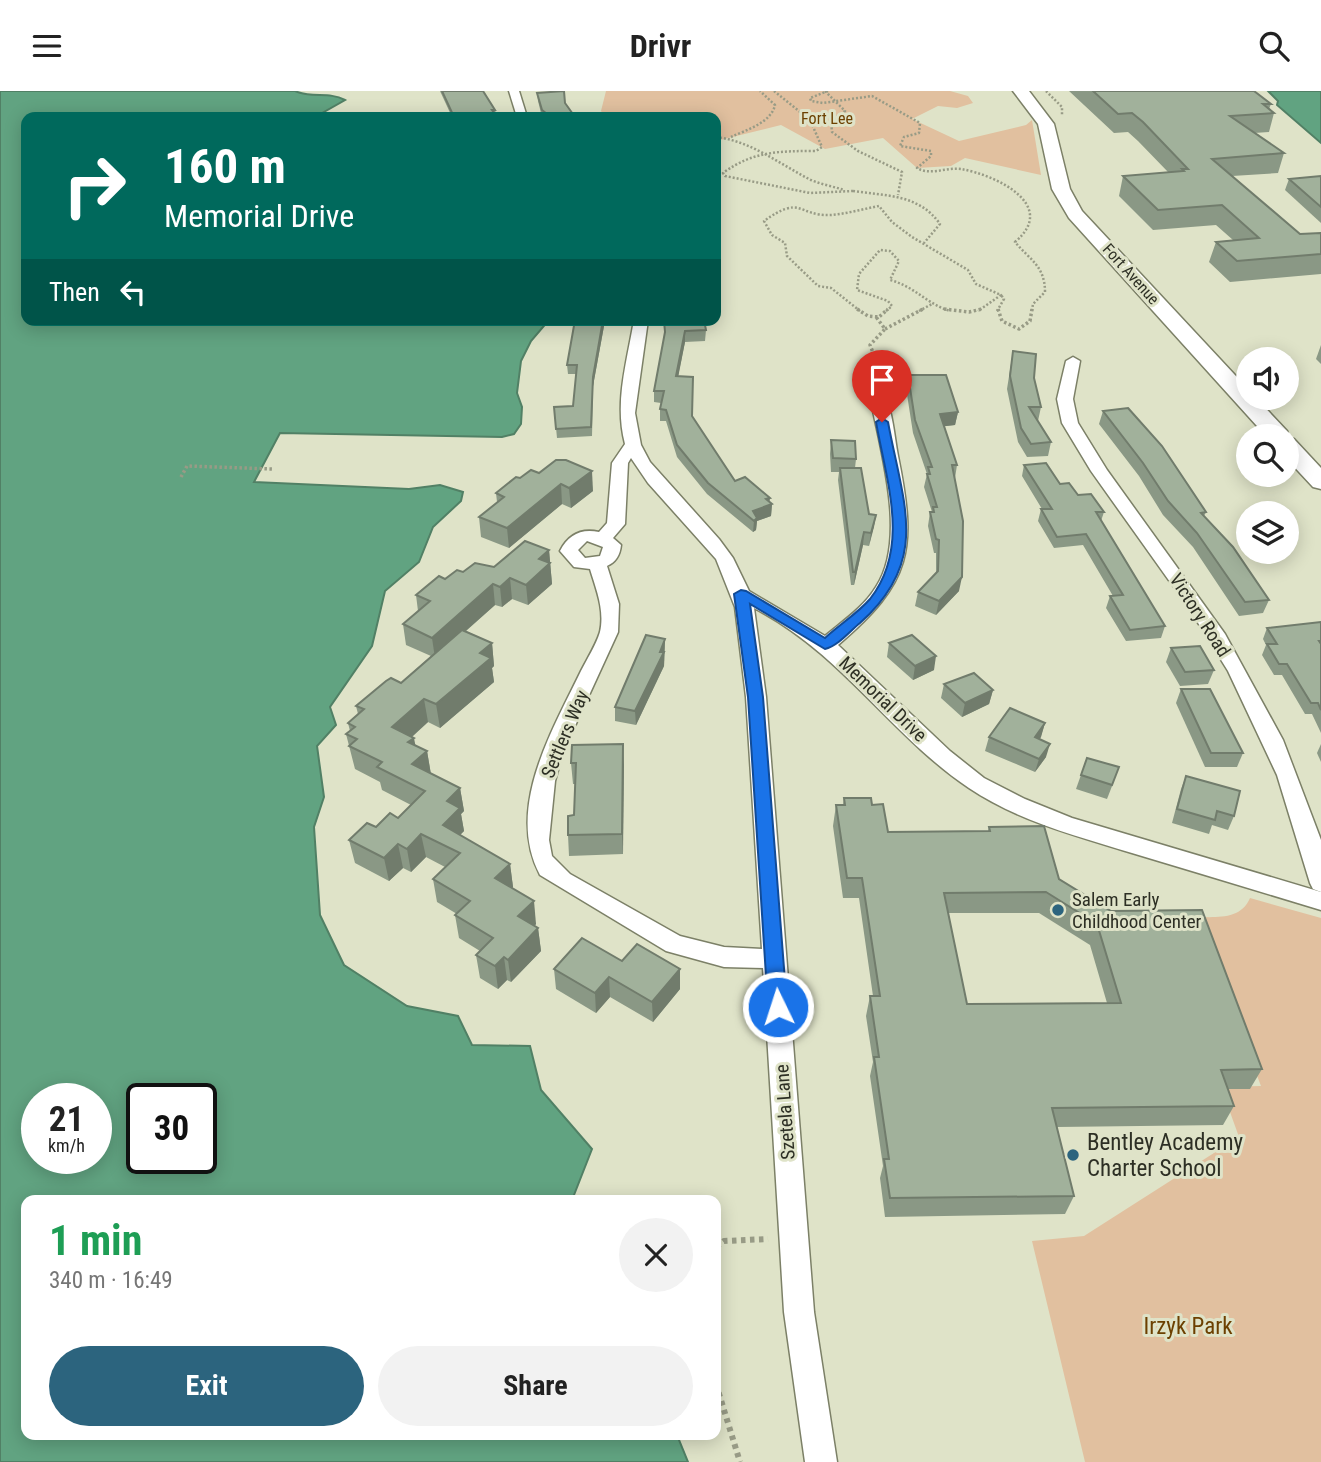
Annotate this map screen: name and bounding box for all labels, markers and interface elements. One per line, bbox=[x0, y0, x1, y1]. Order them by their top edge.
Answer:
icon: menu bbox=[28, 27, 66, 65]
text: Drivr bbox=[630, 27, 691, 65]
icon: search bbox=[1255, 27, 1293, 65]
park label: Fort Lee bbox=[801, 109, 853, 128]
text: 160 m bbox=[164, 138, 286, 195]
icon: right bbox=[49, 140, 140, 231]
text: Memorial Drive bbox=[164, 197, 354, 235]
street label: Fort Avenue bbox=[1099, 240, 1163, 308]
icon: left bbox=[114, 273, 152, 311]
text: Then bbox=[49, 277, 100, 307]
map controls bbox=[1236, 347, 1299, 564]
button: sound bbox=[1236, 347, 1299, 410]
pin bbox=[852, 350, 912, 422]
icon: arrive bbox=[863, 361, 901, 399]
button: search bbox=[1236, 424, 1299, 487]
button: layers bbox=[1236, 501, 1299, 564]
street label: Victory Road bbox=[1164, 569, 1236, 661]
street label: Memorial Drive bbox=[834, 651, 932, 747]
street label: Settlers Way bbox=[536, 687, 594, 781]
place label: Salem Early Childhood Center bbox=[1072, 888, 1202, 933]
marker: Salem Early Childhood Center bbox=[1050, 902, 1066, 918]
position arrow bbox=[741, 970, 815, 1044]
street label: Szetela Lane bbox=[770, 1063, 800, 1160]
speed limit sign: 30 bbox=[126, 1083, 217, 1174]
text: 21 bbox=[49, 1099, 84, 1140]
place label: Bentley Academy Charter School bbox=[1087, 1129, 1243, 1182]
text: km/h bbox=[48, 1135, 85, 1156]
marker: Bentley Academy Charter School bbox=[1065, 1147, 1081, 1163]
text: 1 min bbox=[49, 1216, 142, 1265]
button: close bbox=[619, 1218, 693, 1292]
text: 340 m · 16:49 bbox=[49, 1267, 173, 1294]
park label: Irzyk Park bbox=[1143, 1313, 1233, 1340]
button: Exit bbox=[49, 1346, 364, 1426]
button: Share bbox=[378, 1346, 693, 1426]

